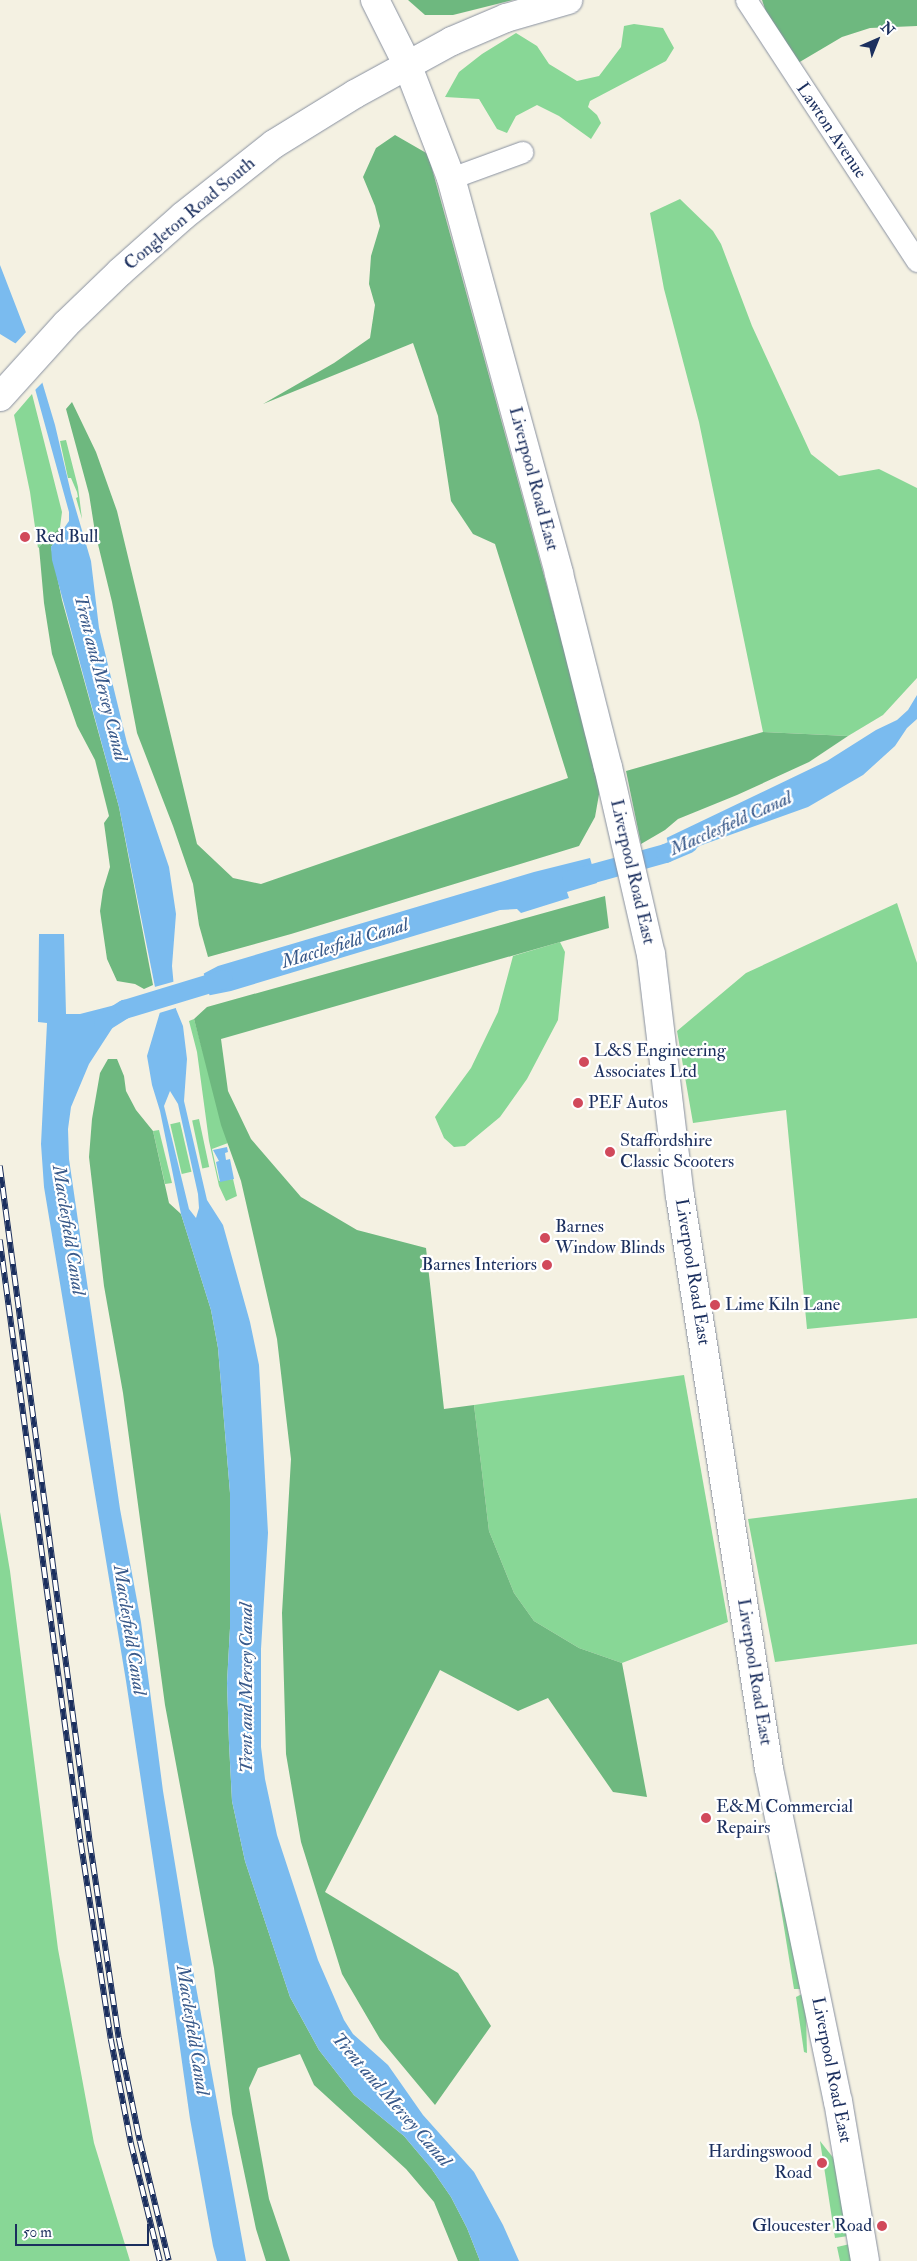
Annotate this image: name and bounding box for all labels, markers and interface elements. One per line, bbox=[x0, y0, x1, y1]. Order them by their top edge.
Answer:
north arrow bbox=[852, 15, 902, 65]
text: N bbox=[877, 18, 898, 39]
street label: Lawton Avenue bbox=[791, 79, 871, 183]
street label: Congleton Road South bbox=[120, 153, 260, 275]
street label: Liverpool Road East bbox=[503, 405, 563, 553]
place label: Red Bull bbox=[35, 526, 98, 548]
marker: Red Bull bbox=[19, 531, 31, 543]
water label: Trent and Mersey Canal bbox=[68, 592, 132, 764]
water label: Macclesfield Canal bbox=[666, 787, 796, 861]
street label: Liverpool Road East bbox=[605, 797, 659, 947]
water label: Macclesfield Canal bbox=[279, 914, 411, 974]
place label: L&S Engineering Associates Ltd bbox=[594, 1041, 726, 1084]
marker: L&S Engineering Associates Ltd bbox=[578, 1056, 590, 1068]
place label: PEF Autos bbox=[588, 1092, 668, 1114]
marker: PEF Autos bbox=[572, 1097, 584, 1109]
place label: Staffordshire Classic Scooters bbox=[620, 1131, 734, 1174]
marker: Staffordshire Classic Scooters bbox=[604, 1146, 616, 1158]
water label: Macclesfield Canal bbox=[46, 1163, 90, 1297]
street label: Liverpool Road East bbox=[670, 1197, 714, 1347]
place label: Barnes Window Blinds bbox=[555, 1217, 665, 1260]
marker: Barnes Window Blinds bbox=[539, 1232, 551, 1244]
place label: Barnes Interiors bbox=[422, 1254, 537, 1276]
marker: Barnes Interiors bbox=[541, 1259, 553, 1271]
place label: Lime Kiln Lane bbox=[725, 1294, 840, 1316]
marker: Lime Kiln Lane bbox=[709, 1299, 721, 1311]
water label: Macclesfield Canal bbox=[107, 1563, 151, 1697]
street label: Liverpool Road East bbox=[732, 1597, 776, 1747]
water label: Trent and Mersey Canal bbox=[236, 1603, 258, 1773]
place label: E&M Commercial Repairs bbox=[716, 1797, 853, 1840]
marker: E&M Commercial Repairs bbox=[700, 1812, 712, 1824]
water label: Macclesfield Canal bbox=[170, 1963, 214, 2097]
street label: Liverpool Road East bbox=[806, 1995, 856, 2145]
water label: Trent and Mersey Canal bbox=[326, 2028, 456, 2172]
place label: Hardingswood Road bbox=[708, 2142, 812, 2184]
marker: Hardingswood Road bbox=[816, 2157, 828, 2169]
scale bar bbox=[18, 2214, 151, 2246]
place label: Gloucester Road bbox=[752, 2215, 872, 2237]
marker: Gloucester Road bbox=[876, 2220, 888, 2232]
text: 50 m bbox=[23, 2223, 52, 2242]

